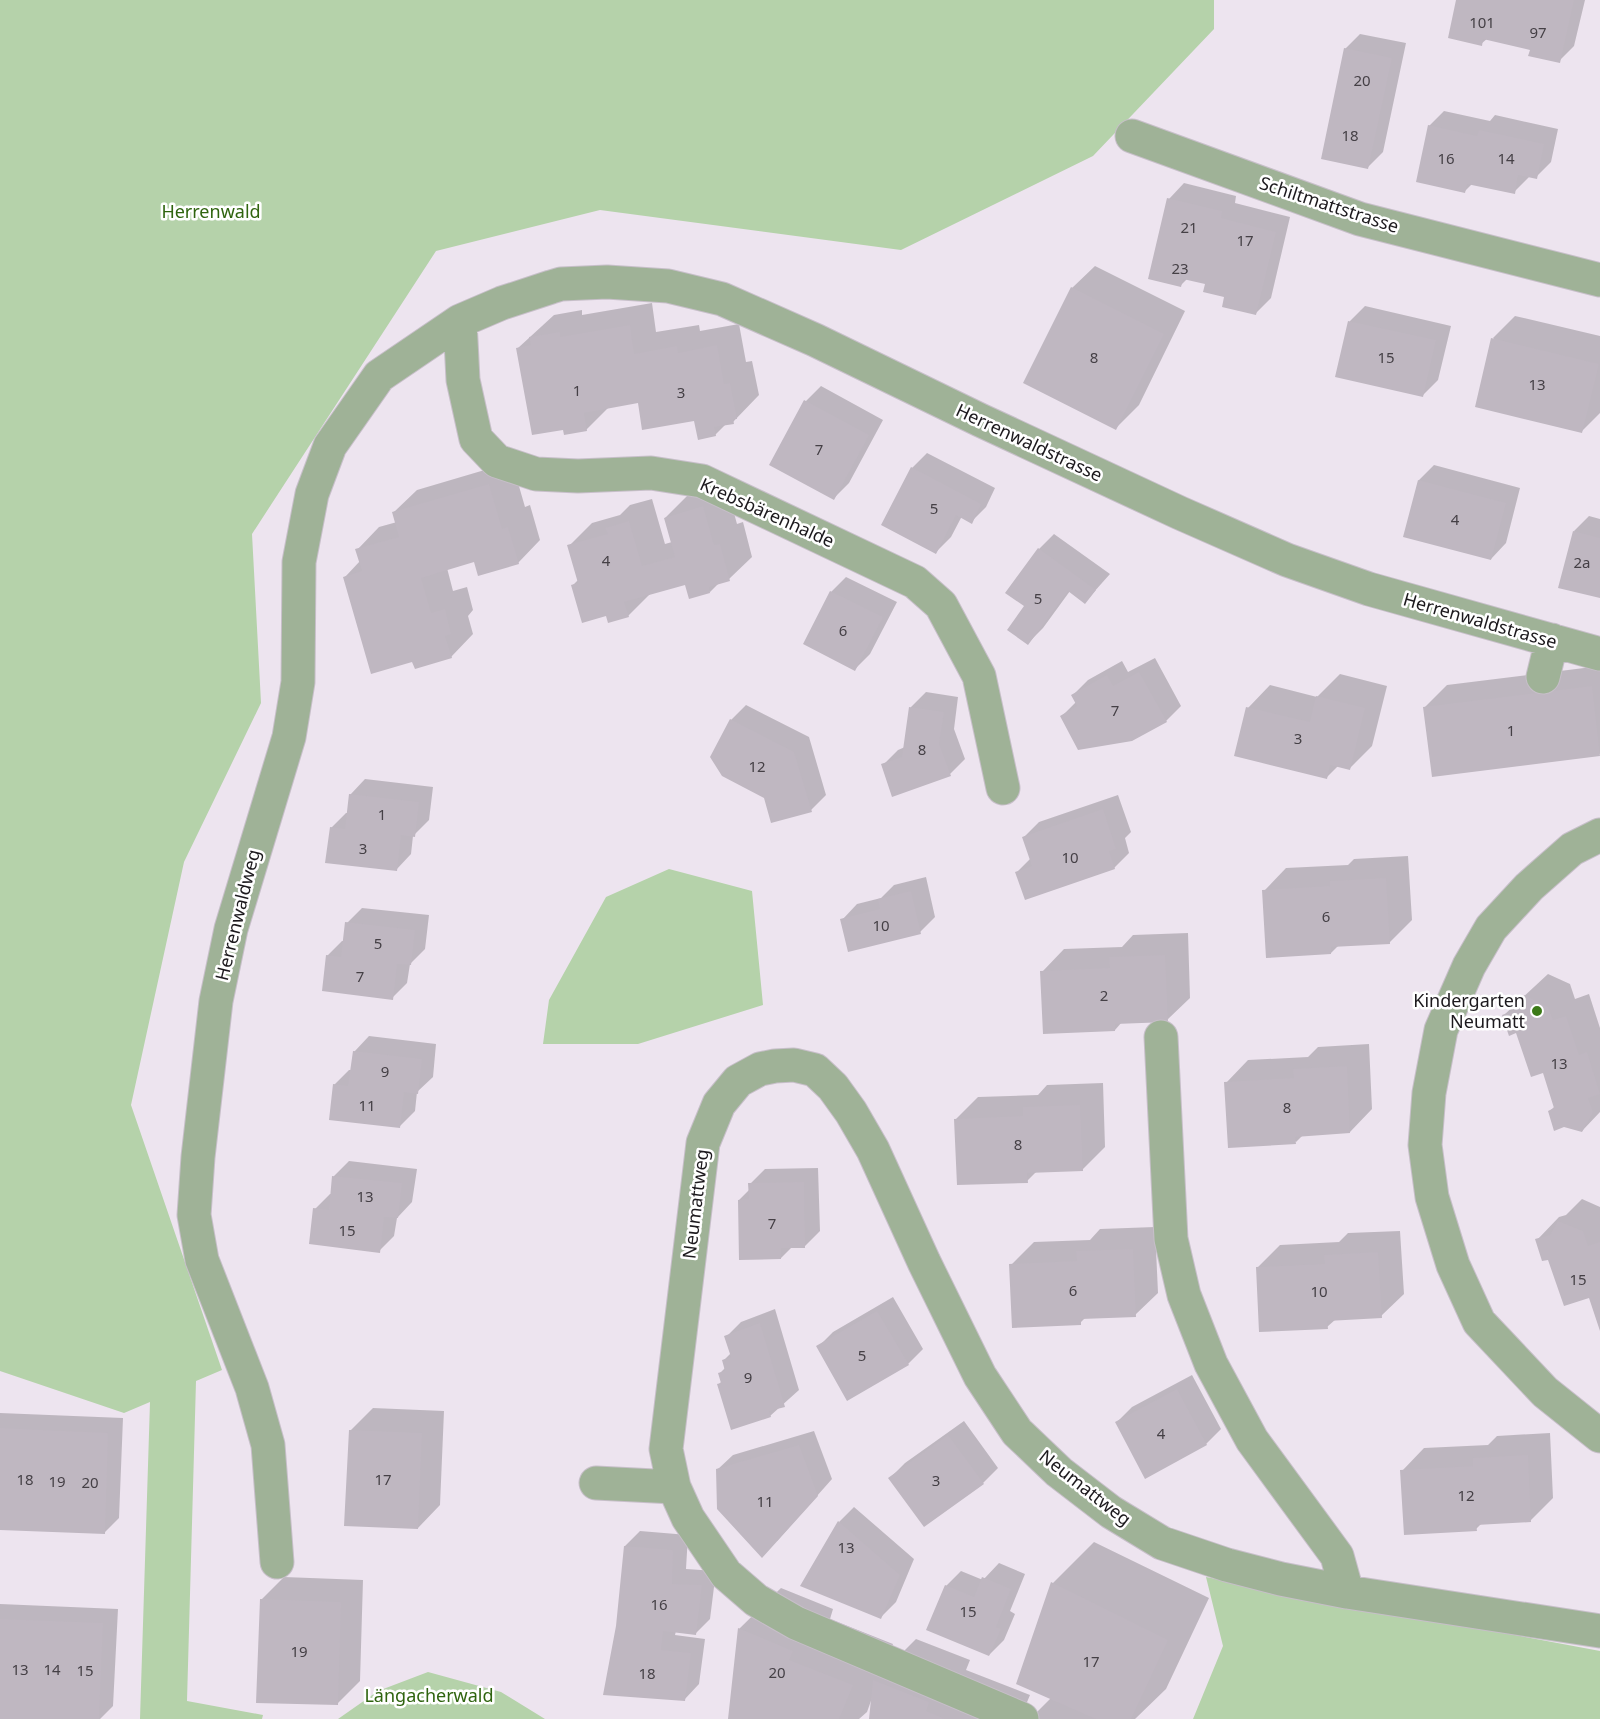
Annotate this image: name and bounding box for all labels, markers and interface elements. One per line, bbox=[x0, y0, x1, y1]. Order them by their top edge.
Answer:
house number: 101 bbox=[1469, 12, 1495, 32]
house number: 97 bbox=[1529, 22, 1547, 42]
house number: 20 bbox=[1353, 70, 1371, 90]
house number: 18 bbox=[1341, 125, 1359, 145]
house number: 16 bbox=[1437, 148, 1455, 168]
house number: 14 bbox=[1497, 148, 1515, 168]
street label: Schiltmattstrasse bbox=[1257, 170, 1402, 238]
park label: Herrenwald bbox=[161, 199, 261, 223]
house number: 21 bbox=[1180, 217, 1198, 237]
house number: 17 bbox=[1236, 230, 1254, 250]
house number: 23 bbox=[1171, 258, 1189, 278]
house number: 8 bbox=[1090, 347, 1098, 367]
house number: 15 bbox=[1377, 347, 1395, 367]
house number: 13 bbox=[1528, 374, 1546, 394]
house number: 1 bbox=[573, 380, 581, 400]
house number: 3 bbox=[677, 382, 685, 402]
street label: Herrenwaldstrasse bbox=[952, 398, 1107, 487]
house number: 7 bbox=[815, 439, 823, 459]
street label: Krebsbärenhalde bbox=[696, 472, 838, 552]
house number: 5 bbox=[930, 498, 938, 518]
house number: 4 bbox=[1451, 509, 1460, 529]
house number: 4 bbox=[602, 550, 611, 570]
house number: 2a bbox=[1574, 552, 1591, 572]
street label: Herrenwaldstrasse bbox=[1401, 587, 1560, 653]
house number: 5 bbox=[1034, 588, 1042, 608]
house number: 6 bbox=[839, 620, 847, 640]
house number: 7 bbox=[1111, 700, 1119, 720]
house number: 1 bbox=[1507, 720, 1515, 740]
house number: 3 bbox=[1294, 728, 1302, 748]
house number: 8 bbox=[918, 739, 926, 759]
house number: 12 bbox=[748, 756, 766, 776]
house number: 1 bbox=[378, 804, 386, 824]
house number: 3 bbox=[359, 838, 367, 858]
street label: Herrenwaldweg bbox=[209, 847, 265, 983]
house number: 10 bbox=[1061, 847, 1079, 867]
house number: 6 bbox=[1322, 906, 1330, 926]
house number: 10 bbox=[872, 915, 890, 935]
house number: 5 bbox=[374, 933, 382, 953]
house number: 7 bbox=[356, 966, 364, 986]
house number: 2 bbox=[1100, 985, 1108, 1005]
place label: Kindergarten Neumatt bbox=[1413, 988, 1525, 1033]
marker: Kindergarten Neumatt bbox=[1530, 1004, 1544, 1018]
house number: 13 bbox=[1550, 1053, 1568, 1073]
house number: 9 bbox=[381, 1061, 389, 1081]
house number: 11 bbox=[358, 1095, 376, 1115]
house number: 8 bbox=[1283, 1097, 1291, 1117]
house number: 8 bbox=[1014, 1134, 1022, 1154]
street label: Neumattweg bbox=[676, 1148, 714, 1260]
house number: 13 bbox=[356, 1186, 374, 1206]
house number: 7 bbox=[768, 1213, 776, 1233]
house number: 15 bbox=[338, 1220, 356, 1240]
house number: 15 bbox=[1569, 1269, 1587, 1289]
house number: 6 bbox=[1069, 1280, 1077, 1300]
house number: 10 bbox=[1310, 1281, 1328, 1301]
house number: 5 bbox=[858, 1345, 866, 1365]
house number: 9 bbox=[744, 1367, 752, 1387]
house number: 4 bbox=[1157, 1423, 1166, 1443]
street label: Neumattweg bbox=[1035, 1444, 1136, 1531]
house number: 18 bbox=[16, 1469, 34, 1489]
house number: 17 bbox=[374, 1469, 392, 1489]
house number: 3 bbox=[932, 1470, 940, 1490]
house number: 19 bbox=[48, 1471, 66, 1491]
house number: 20 bbox=[81, 1472, 99, 1492]
house number: 12 bbox=[1457, 1485, 1475, 1505]
house number: 11 bbox=[756, 1491, 774, 1511]
house number: 13 bbox=[837, 1537, 855, 1557]
house number: 16 bbox=[650, 1594, 668, 1614]
house number: 15 bbox=[959, 1601, 977, 1621]
house number: 19 bbox=[290, 1641, 308, 1661]
house number: 17 bbox=[1082, 1651, 1100, 1671]
house number: 13 bbox=[11, 1659, 29, 1679]
house number: 14 bbox=[43, 1659, 61, 1679]
house number: 15 bbox=[76, 1660, 94, 1680]
house number: 20 bbox=[768, 1662, 786, 1682]
house number: 18 bbox=[638, 1663, 656, 1683]
park label: Längacherwald bbox=[364, 1683, 494, 1707]

